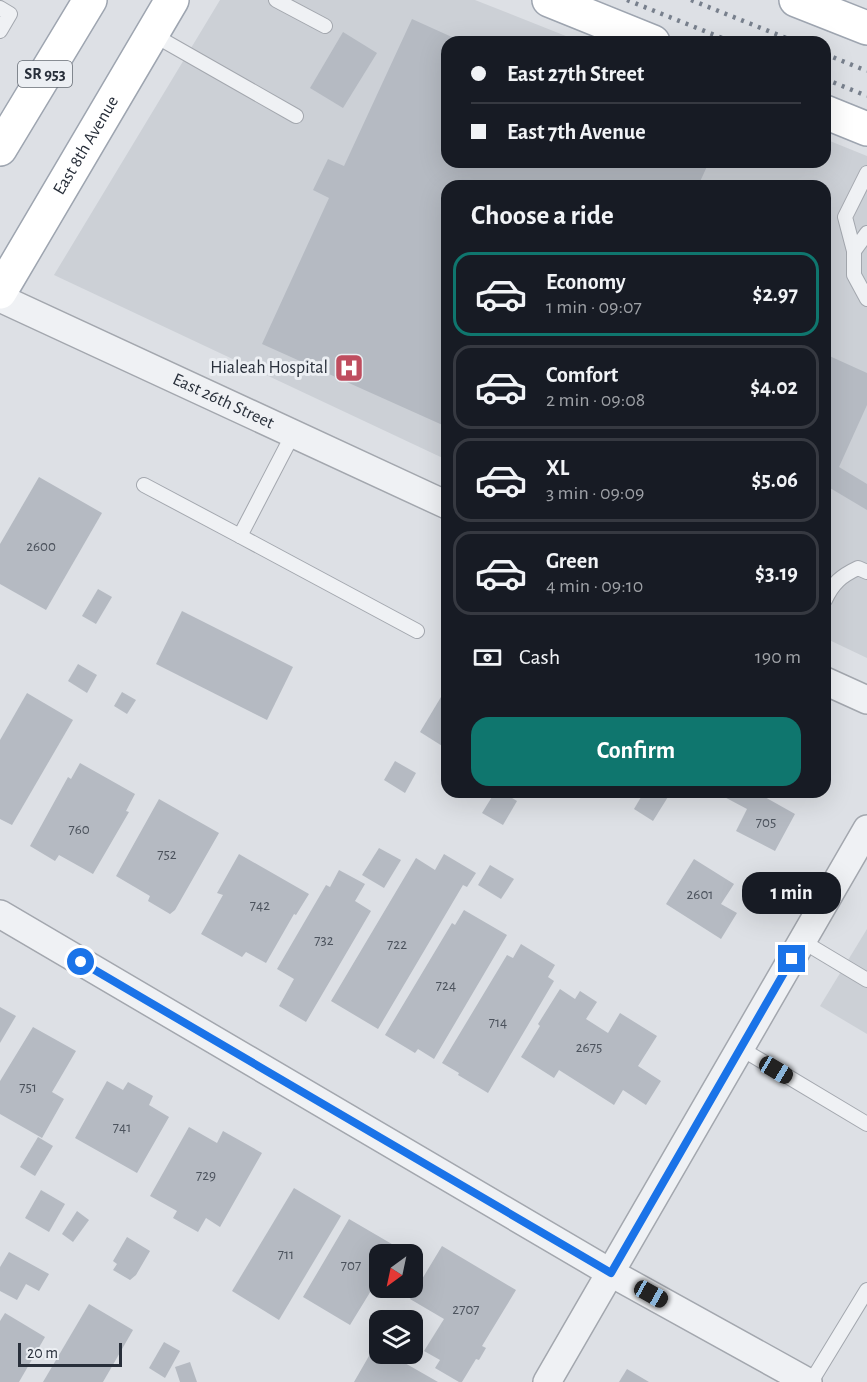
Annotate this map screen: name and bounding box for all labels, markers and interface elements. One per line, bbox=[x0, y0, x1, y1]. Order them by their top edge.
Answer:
road number: SR 953 bbox=[18, 61, 72, 87]
text: East 27th Street bbox=[507, 63, 644, 85]
street label: East 8th Avenue bbox=[50, 93, 122, 198]
text: East 7th Avenue bbox=[507, 121, 646, 143]
text: Choose a ride bbox=[471, 202, 614, 229]
icon: car bbox=[474, 267, 528, 321]
text: Economy bbox=[546, 271, 626, 293]
text: $2.97 bbox=[753, 283, 798, 305]
text: 1 min · 09:07 bbox=[546, 297, 642, 317]
hospital icon: Hialeah Hospital bbox=[333, 352, 365, 384]
place label: Hialeah Hospital bbox=[210, 359, 328, 377]
icon: car bbox=[474, 360, 528, 414]
text: Comfort bbox=[546, 364, 618, 386]
street label: East 26th Street bbox=[170, 370, 277, 433]
text: $4.02 bbox=[750, 376, 798, 398]
text: 2 min · 09:08 bbox=[546, 390, 645, 410]
icon: car bbox=[474, 453, 528, 507]
text: XL bbox=[546, 457, 569, 479]
text: $5.06 bbox=[751, 469, 798, 491]
text: 3 min · 09:09 bbox=[546, 483, 644, 503]
house number: 2600 bbox=[26, 539, 56, 554]
icon: car bbox=[474, 546, 528, 600]
text: Green bbox=[546, 550, 599, 572]
text: $3.19 bbox=[755, 562, 798, 584]
text: 4 min · 09:10 bbox=[546, 576, 643, 596]
icon: cash bbox=[471, 641, 504, 674]
text: Cash bbox=[519, 646, 560, 668]
text: 190 m bbox=[755, 647, 801, 667]
button: Confirm bbox=[471, 717, 801, 786]
house number: 705 bbox=[756, 815, 776, 830]
house number: 760 bbox=[68, 822, 90, 837]
house number: 752 bbox=[157, 847, 177, 862]
callout: 1 min bbox=[742, 872, 842, 914]
text: 1 min bbox=[770, 883, 813, 903]
house number: 2601 bbox=[687, 887, 713, 902]
house number: 742 bbox=[250, 898, 270, 913]
house number: 732 bbox=[314, 933, 334, 948]
house number: 722 bbox=[387, 937, 407, 952]
route end bbox=[778, 945, 805, 972]
route start bbox=[67, 948, 94, 975]
house number: 724 bbox=[436, 978, 456, 993]
house number: 714 bbox=[489, 1015, 507, 1030]
house number: 2675 bbox=[576, 1040, 602, 1055]
car bbox=[756, 1053, 796, 1087]
house number: 751 bbox=[19, 1080, 37, 1095]
house number: 741 bbox=[113, 1120, 131, 1135]
house number: 729 bbox=[196, 1168, 216, 1183]
north arrow bbox=[369, 1244, 423, 1298]
map controls bbox=[369, 1244, 423, 1364]
house number: 711 bbox=[278, 1247, 294, 1262]
house number: 707 bbox=[341, 1258, 361, 1273]
car bbox=[631, 1277, 671, 1311]
house number: 2707 bbox=[452, 1302, 480, 1317]
button: layers bbox=[369, 1310, 423, 1364]
scale bar bbox=[18, 1340, 122, 1368]
text: 20 m bbox=[27, 1345, 58, 1361]

